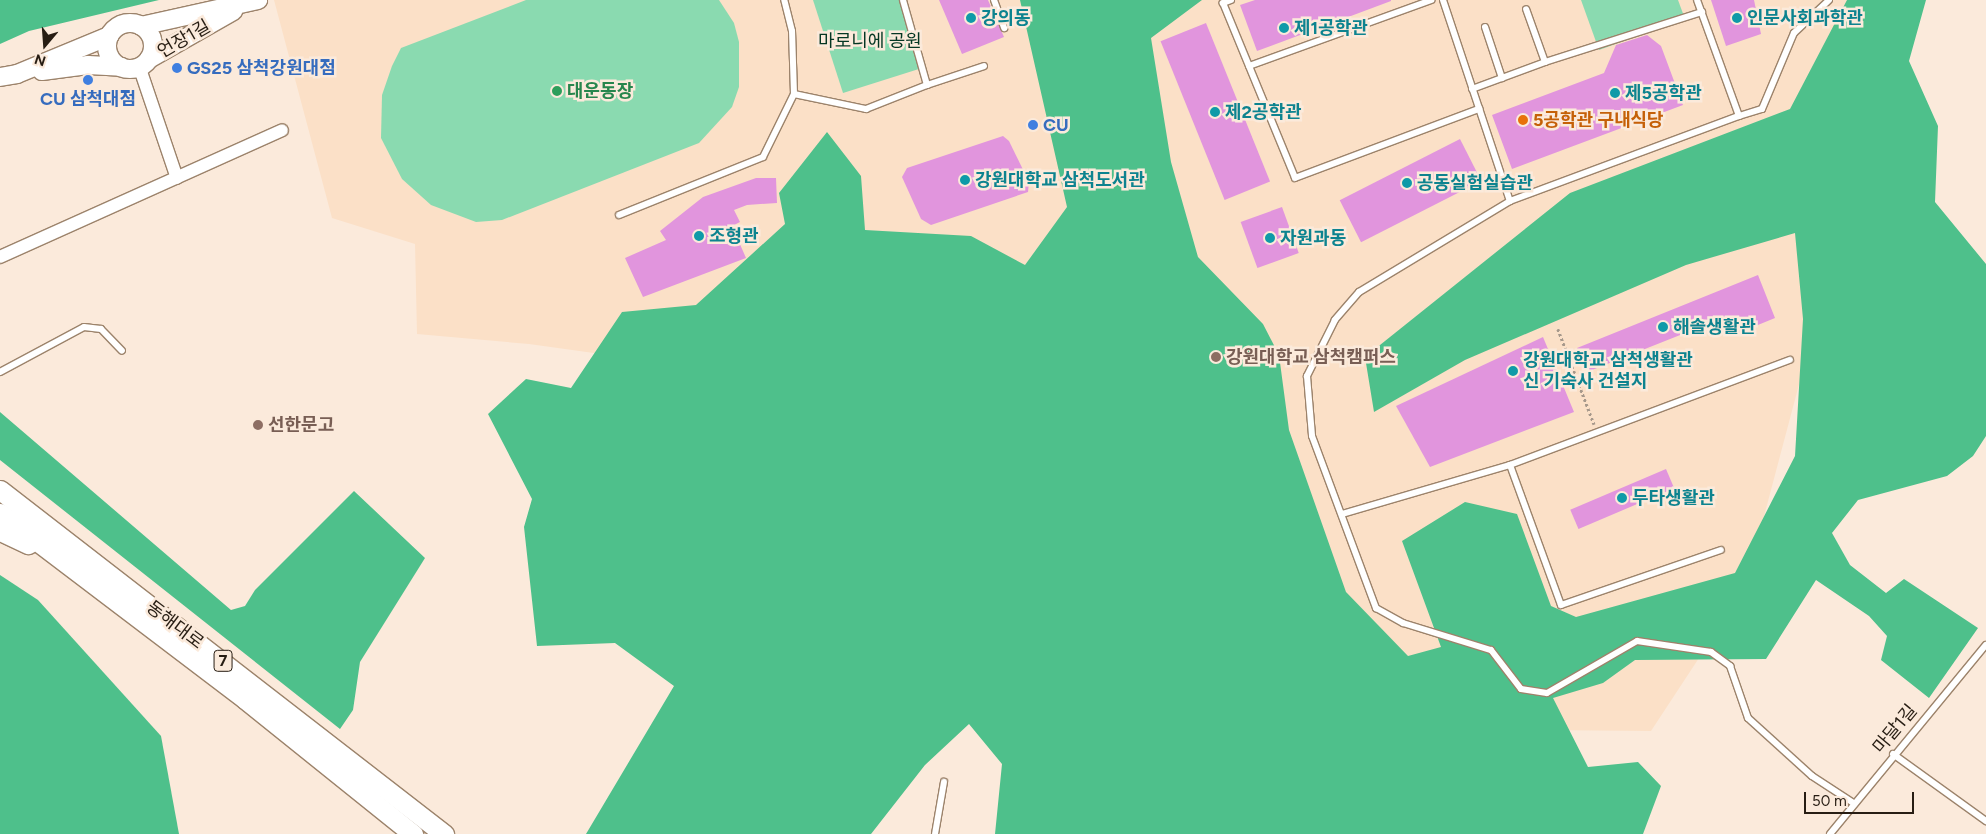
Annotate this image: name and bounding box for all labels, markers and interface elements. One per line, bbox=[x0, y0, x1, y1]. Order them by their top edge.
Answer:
place label: 강의동 bbox=[981, 7, 1031, 29]
place label: 인문사회과학관 bbox=[1747, 7, 1863, 29]
marker: 강의동 bbox=[965, 12, 977, 24]
marker: 인문사회과학관 bbox=[1731, 12, 1743, 24]
street label: 언장1길 bbox=[154, 15, 214, 63]
place label: 제1공학관 bbox=[1294, 17, 1368, 39]
north arrow bbox=[20, 20, 70, 70]
marker: 제1공학관 bbox=[1278, 22, 1290, 34]
park label: 마로니에 공원 bbox=[818, 30, 922, 52]
text: N bbox=[32, 50, 48, 70]
place label: GS25 삼척강원대점 bbox=[187, 57, 336, 79]
marker: GS25 삼척강원대점 bbox=[171, 62, 183, 74]
marker: CU 삼척대점 bbox=[82, 74, 94, 86]
place label: 대운동장 bbox=[567, 80, 633, 102]
place label: 제5공학관 bbox=[1625, 82, 1702, 104]
marker: 대운동장 bbox=[551, 85, 563, 97]
marker: 제5공학관 bbox=[1609, 87, 1621, 99]
place label: CU 삼척대점 bbox=[40, 88, 136, 110]
place label: 제2공학관 bbox=[1225, 101, 1302, 123]
marker: 제2공학관 bbox=[1209, 106, 1221, 118]
place label: 5공학관 구내식당 bbox=[1533, 109, 1664, 131]
place label: CU bbox=[1043, 114, 1069, 136]
marker: 5공학관 구내식당 bbox=[1517, 114, 1529, 126]
marker: CU bbox=[1027, 119, 1039, 131]
place label: 강원대학교 삼척도서관 bbox=[975, 169, 1145, 191]
place label: 공동실험실습관 bbox=[1417, 172, 1533, 194]
marker: 강원대학교 삼척도서관 bbox=[959, 174, 971, 186]
marker: 공동실험실습관 bbox=[1401, 177, 1413, 189]
place label: 조형관 bbox=[709, 225, 759, 247]
place label: 자원과동 bbox=[1280, 227, 1346, 249]
marker: 조형관 bbox=[693, 230, 705, 242]
marker: 자원과동 bbox=[1264, 232, 1276, 244]
place label: 해솔생활관 bbox=[1673, 316, 1756, 338]
marker: 해솔생활관 bbox=[1657, 321, 1669, 333]
place label: 강원대학교 삼척캠퍼스 bbox=[1226, 346, 1396, 368]
place label: 강원대학교 삼척생활관 신 기숙사 건설지 bbox=[1523, 350, 1693, 392]
marker: 강원대학교 삼척캠퍼스 bbox=[1210, 351, 1222, 363]
marker: 강원대학교 삼척생활관 신 기숙사 건설지 bbox=[1507, 365, 1519, 377]
place label: 선한문고 bbox=[268, 414, 334, 436]
marker: 선한문고 bbox=[252, 419, 264, 431]
place label: 두타생활관 bbox=[1632, 487, 1715, 509]
marker: 두타생활관 bbox=[1616, 492, 1628, 504]
street label: 동해대로 bbox=[142, 596, 208, 654]
road number: 7 bbox=[213, 648, 233, 674]
street label: 마달1길 bbox=[1868, 700, 1922, 758]
scale bar bbox=[1806, 782, 1916, 814]
text: 50 m bbox=[1812, 792, 1847, 810]

